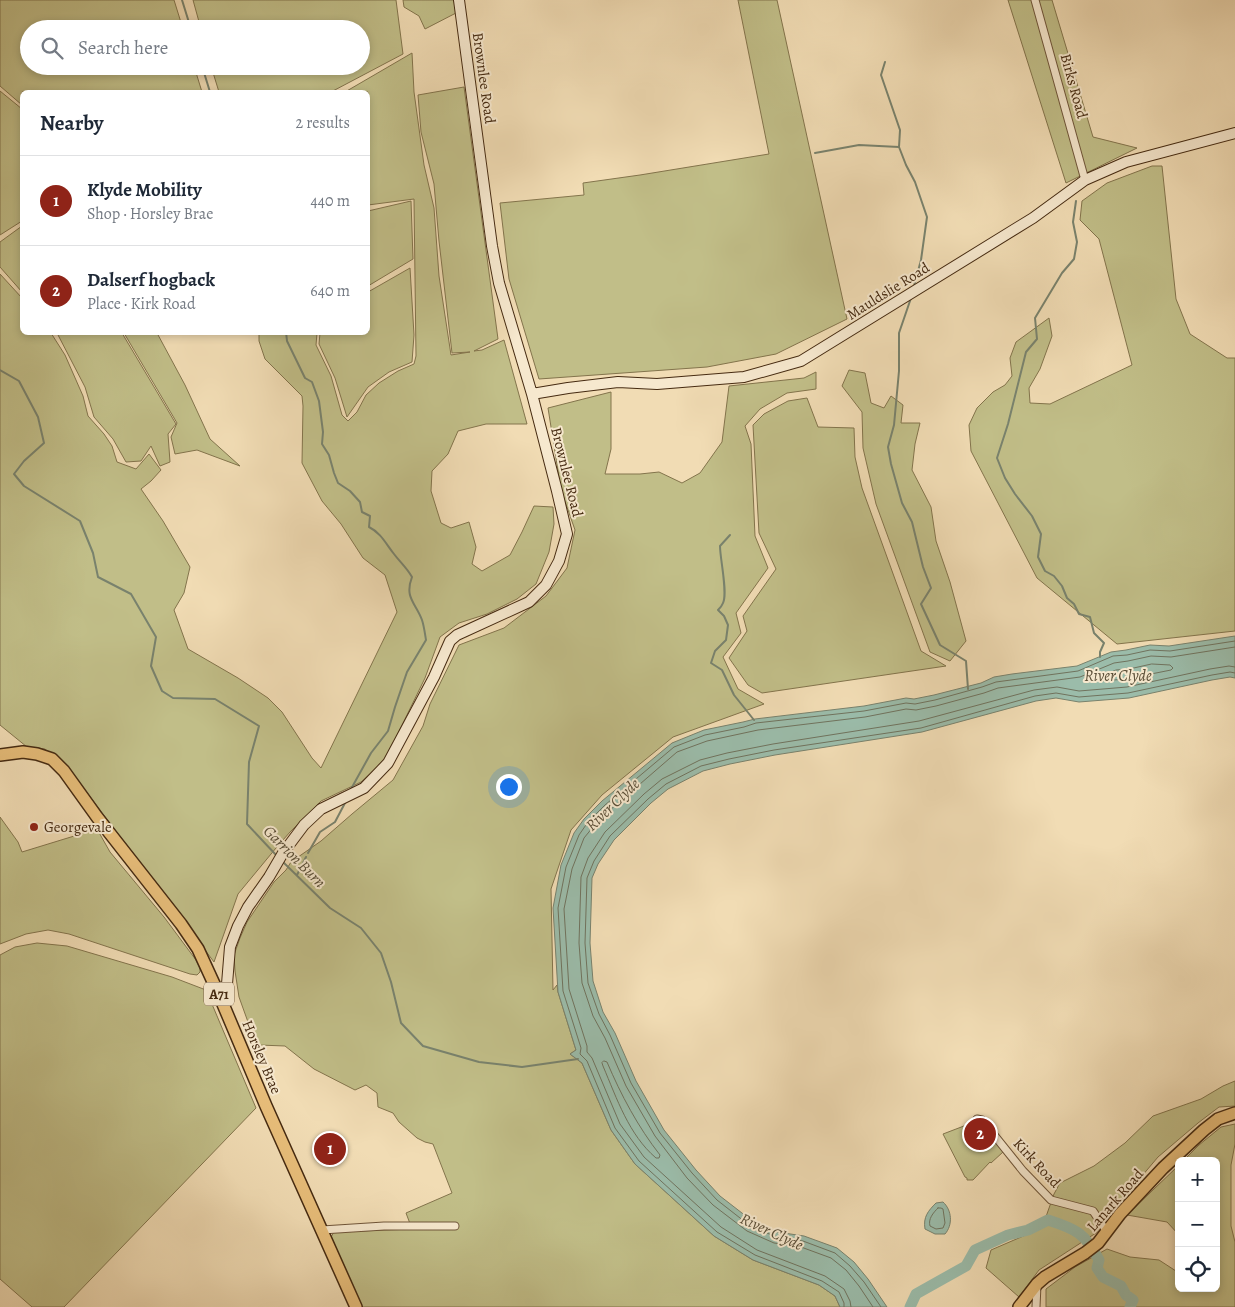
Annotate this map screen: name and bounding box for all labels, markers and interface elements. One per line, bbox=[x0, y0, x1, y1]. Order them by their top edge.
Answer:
search box bbox=[20, 20, 370, 75]
street label: Brownlee Road bbox=[468, 31, 500, 126]
icon: search bbox=[38, 34, 66, 62]
text: Search here bbox=[78, 35, 168, 61]
street label: Birks Road bbox=[1056, 51, 1093, 122]
text: Nearby bbox=[40, 109, 103, 137]
text: 2 results bbox=[295, 112, 350, 134]
text: Klyde Mobility bbox=[87, 177, 202, 203]
text: 1 bbox=[53, 190, 59, 212]
text: 440 m bbox=[310, 190, 350, 212]
text: Shop · Horsley Brae bbox=[87, 203, 213, 225]
street label: Mauldslie Road bbox=[843, 257, 934, 324]
text: Dalserf hogback bbox=[87, 267, 215, 293]
text: 2 bbox=[52, 280, 60, 302]
text: 640 m bbox=[310, 280, 350, 302]
text: Place · Kirk Road bbox=[87, 293, 196, 315]
street label: Brownlee Road bbox=[546, 425, 588, 520]
water label: River Clyde bbox=[1084, 665, 1152, 687]
water label: River Clyde bbox=[581, 773, 645, 836]
your location bbox=[496, 774, 522, 800]
place label: Georgevale bbox=[44, 817, 112, 837]
marker: Georgevale bbox=[28, 821, 40, 833]
water label: Garrion Burn bbox=[258, 821, 330, 893]
road number: A71 bbox=[204, 982, 234, 1006]
street label: Horsley Brae bbox=[237, 1017, 287, 1097]
pin: 2 bbox=[964, 1115, 996, 1153]
pin: 1 bbox=[314, 1130, 346, 1168]
street label: Kirk Road bbox=[1009, 1134, 1066, 1193]
map controls bbox=[1175, 1157, 1220, 1292]
button: + bbox=[1175, 1157, 1220, 1202]
street label: Lanark Road bbox=[1082, 1164, 1148, 1236]
button: − bbox=[1175, 1202, 1220, 1247]
water label: River Clyde bbox=[736, 1208, 807, 1256]
button: locate bbox=[1175, 1247, 1220, 1292]

